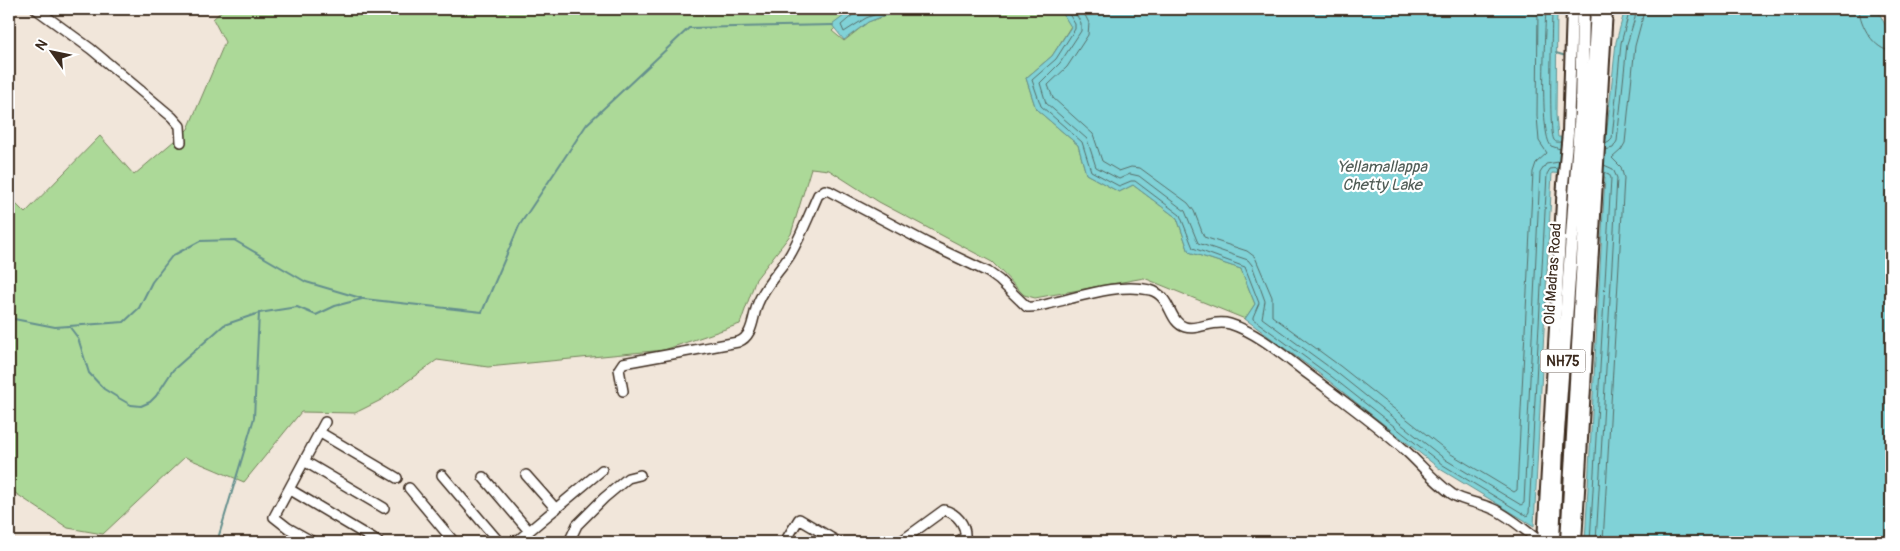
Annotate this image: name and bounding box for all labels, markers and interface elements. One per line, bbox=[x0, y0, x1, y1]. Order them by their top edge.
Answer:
north arrow bbox=[28, 28, 78, 78]
text: N bbox=[32, 37, 51, 54]
water label: Yellamallappa Chetty Lake bbox=[1337, 157, 1428, 195]
street label: Old Madras Road bbox=[1540, 222, 1566, 326]
road number: NH75 bbox=[1540, 350, 1586, 372]

